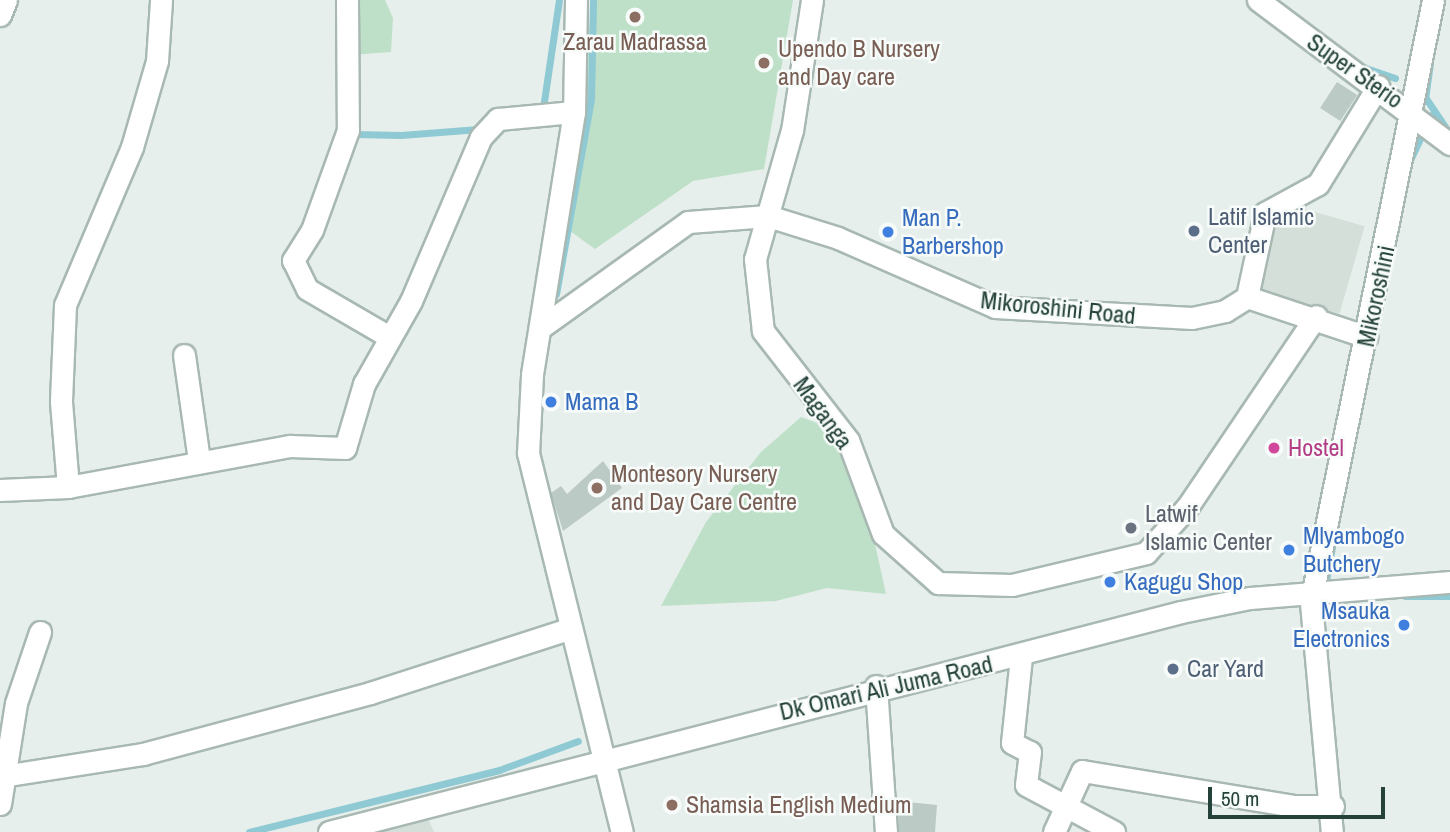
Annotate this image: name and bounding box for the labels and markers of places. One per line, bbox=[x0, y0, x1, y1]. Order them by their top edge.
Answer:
marker: Zarau Madrassa bbox=[627, 9, 643, 25]
place label: Zarau Madrassa bbox=[563, 28, 707, 56]
place label: Upendo B Nursery and Day care bbox=[778, 35, 940, 91]
marker: Upendo B Nursery and Day care bbox=[756, 55, 772, 71]
place label: Latif Islamic Center bbox=[1208, 203, 1314, 259]
place label: Man P. Barbershop bbox=[902, 204, 1004, 260]
marker: Latif Islamic Center bbox=[1186, 223, 1202, 239]
marker: Man P. Barbershop bbox=[880, 224, 896, 240]
place label: Mama B bbox=[565, 388, 638, 416]
marker: Mama B bbox=[543, 394, 559, 410]
place label: Hostel bbox=[1288, 434, 1344, 462]
marker: Hostel bbox=[1266, 440, 1282, 456]
place label: Montesory Nursery and Day Care Centre bbox=[611, 460, 797, 516]
marker: Montesory Nursery and Day Care Centre bbox=[589, 480, 605, 496]
place label: Latwif Islamic Center bbox=[1145, 500, 1272, 556]
marker: Latwif Islamic Center bbox=[1123, 520, 1139, 536]
place label: Mlyambogo Butchery bbox=[1303, 522, 1405, 578]
marker: Mlyambogo Butchery bbox=[1281, 542, 1297, 558]
place label: Kagugu Shop bbox=[1124, 568, 1243, 596]
marker: Kagugu Shop bbox=[1102, 574, 1118, 590]
place label: Msauka Electronics bbox=[1293, 597, 1390, 653]
marker: Msauka Electronics bbox=[1396, 617, 1412, 633]
place label: Car Yard bbox=[1187, 655, 1264, 683]
marker: Car Yard bbox=[1165, 661, 1181, 677]
place label: Shamsia English Medium bbox=[686, 791, 911, 819]
marker: Shamsia English Medium bbox=[664, 797, 680, 813]

